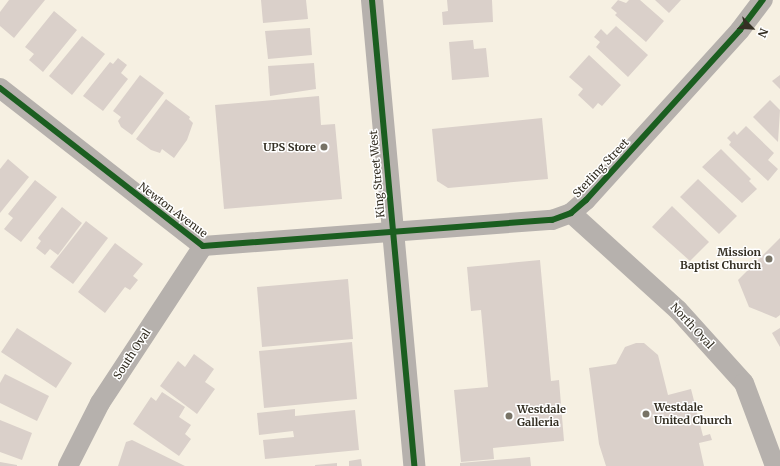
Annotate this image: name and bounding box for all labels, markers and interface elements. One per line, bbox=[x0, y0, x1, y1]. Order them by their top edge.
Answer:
north arrow bbox=[732, 8, 772, 48]
text: N bbox=[755, 26, 771, 40]
street label: King Street West bbox=[367, 130, 387, 218]
street label: Sterling Street bbox=[570, 136, 632, 200]
place label: UPS Store bbox=[263, 140, 316, 154]
marker: UPS Store bbox=[319, 142, 329, 152]
street label: Newton Avenue bbox=[136, 180, 210, 240]
place label: Mission Baptist Church bbox=[680, 246, 761, 272]
marker: Mission Baptist Church bbox=[764, 254, 774, 264]
street label: North Oval bbox=[668, 300, 716, 352]
street label: South Oval bbox=[111, 326, 153, 382]
place label: Westdale United Church bbox=[654, 401, 732, 427]
place label: Westdale Galleria bbox=[517, 403, 566, 429]
marker: Westdale United Church bbox=[641, 409, 651, 419]
marker: Westdale Galleria bbox=[504, 411, 514, 421]

